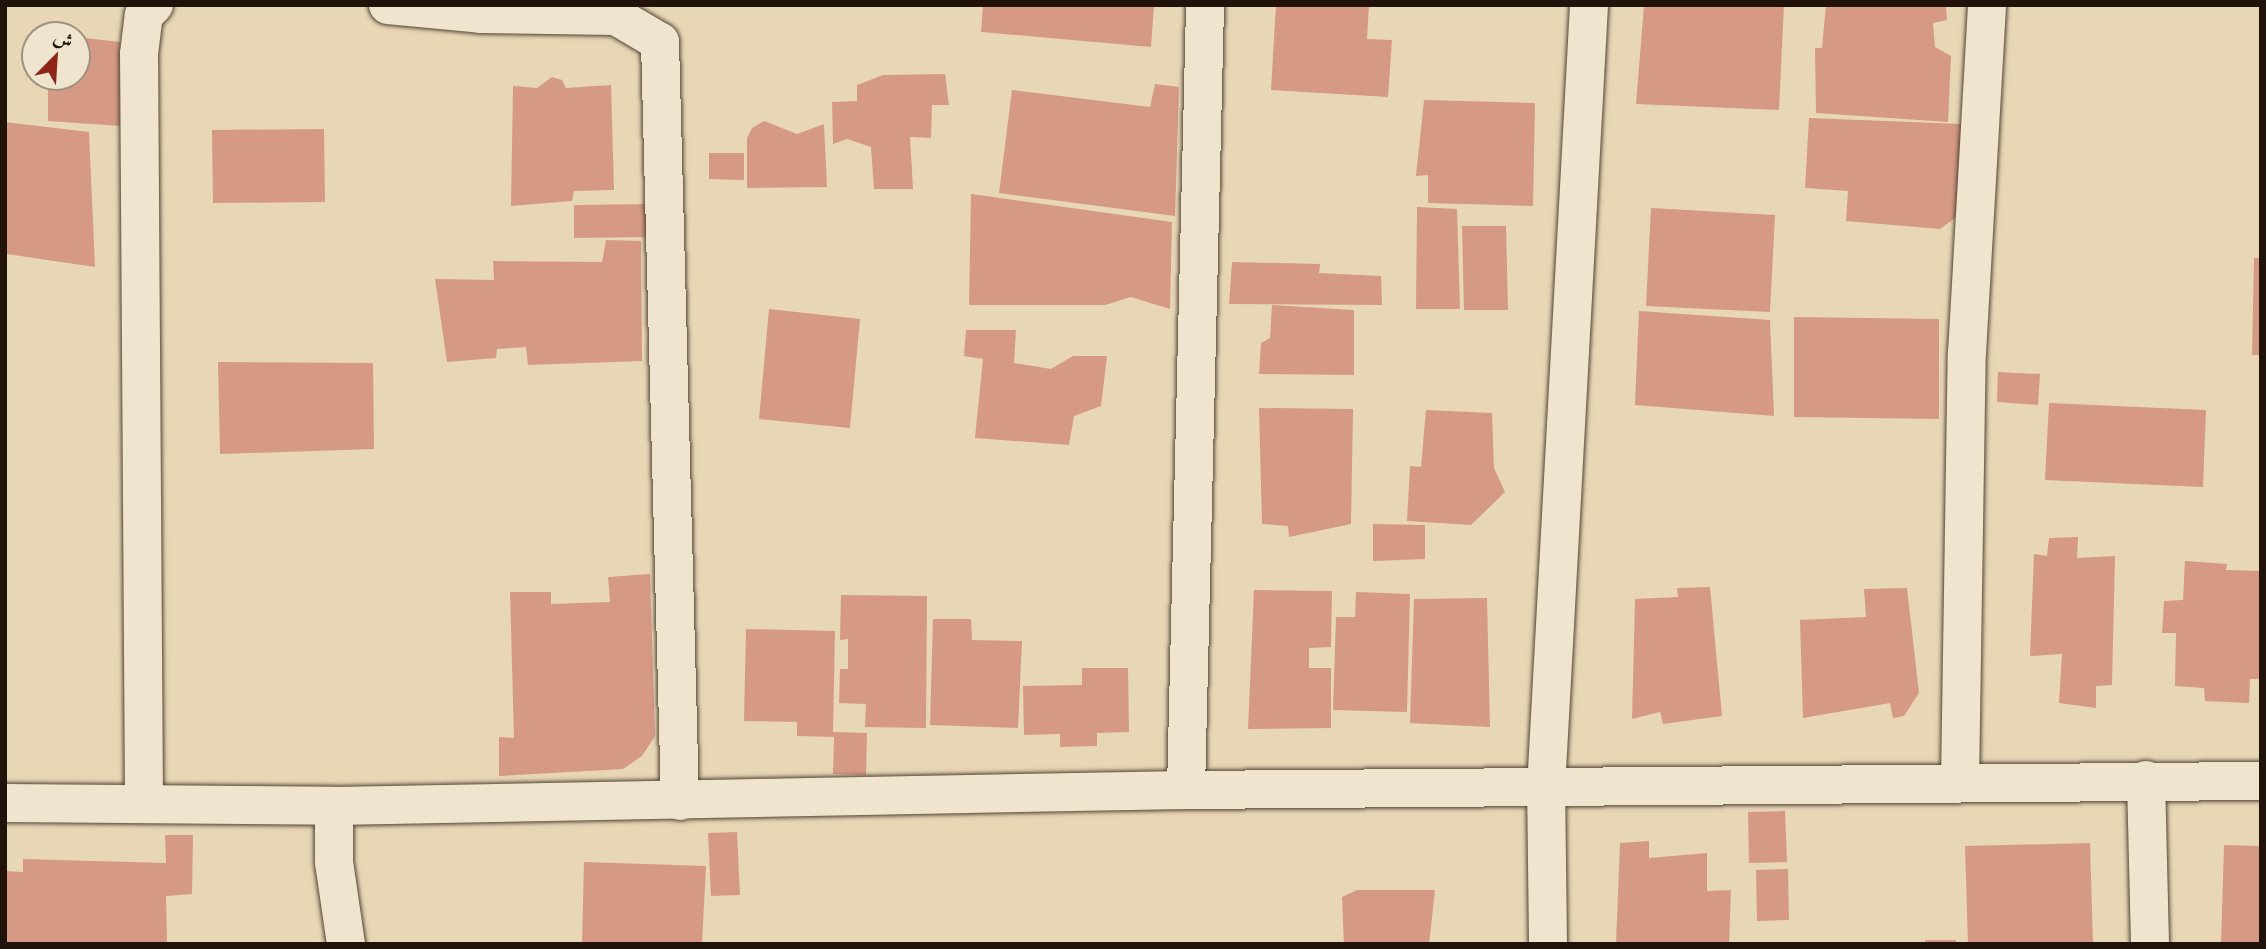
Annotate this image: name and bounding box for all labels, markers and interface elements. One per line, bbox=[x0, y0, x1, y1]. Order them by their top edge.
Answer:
north arrow bbox=[21, 21, 91, 91]
text: ش bbox=[49, 22, 78, 55]

